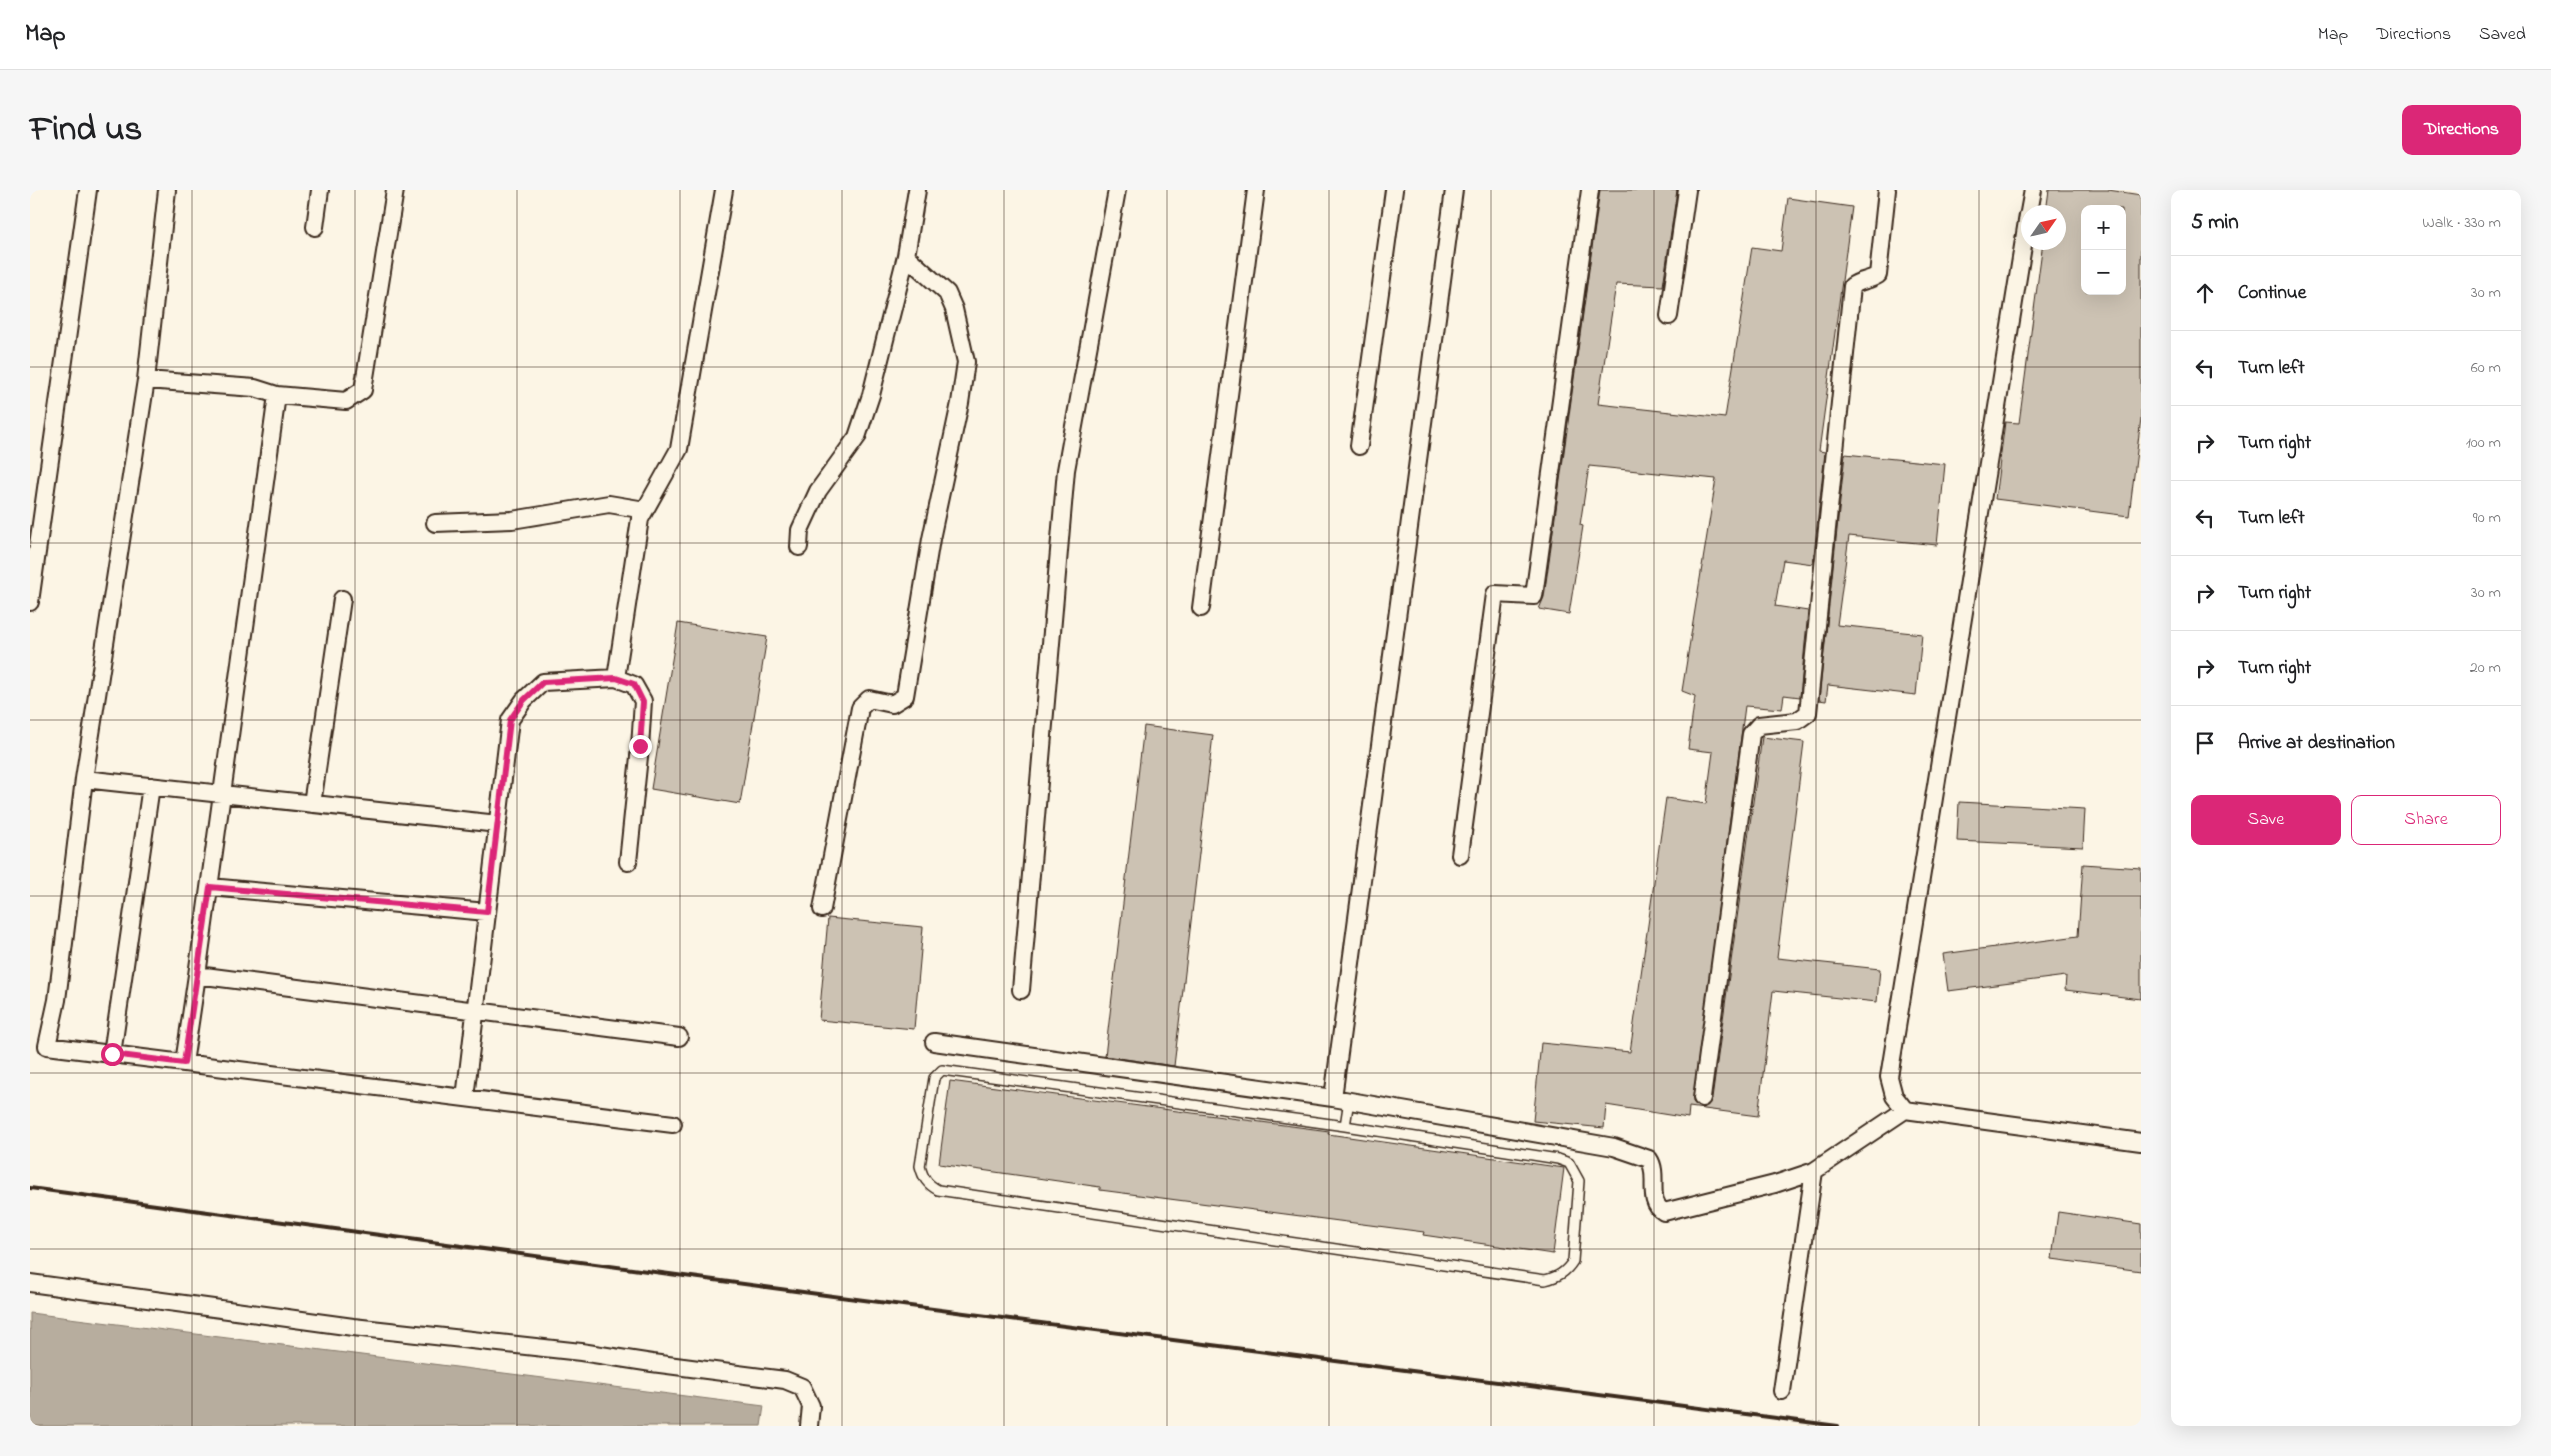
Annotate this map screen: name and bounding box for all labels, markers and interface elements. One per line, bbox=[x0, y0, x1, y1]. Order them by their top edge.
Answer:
text: Map bbox=[25, 17, 66, 52]
text: Map bbox=[2318, 22, 2348, 48]
text: Directions bbox=[2376, 22, 2451, 48]
text: Saved bbox=[2479, 22, 2526, 48]
text: Find us bbox=[30, 105, 142, 156]
button: Directions bbox=[2402, 105, 2521, 155]
north arrow bbox=[2021, 205, 2066, 250]
map controls bbox=[2081, 205, 2126, 295]
button: + bbox=[2081, 205, 2126, 250]
text: 5 min bbox=[2191, 208, 2239, 238]
text: Walk · 330 m bbox=[2422, 211, 2501, 235]
button: − bbox=[2081, 250, 2126, 295]
icon: ahead bbox=[2191, 279, 2219, 307]
text: Continue bbox=[2238, 280, 2306, 307]
text: 30 m bbox=[2471, 281, 2501, 305]
icon: left bbox=[2191, 354, 2219, 382]
text: Turn left bbox=[2238, 355, 2305, 382]
text: 60 m bbox=[2471, 356, 2501, 380]
icon: right bbox=[2191, 429, 2219, 457]
text: Turn right bbox=[2238, 430, 2311, 457]
text: 100 m bbox=[2466, 431, 2501, 455]
icon: left bbox=[2191, 504, 2219, 532]
text: Turn left bbox=[2238, 505, 2305, 532]
text: 90 m bbox=[2473, 506, 2501, 530]
icon: right bbox=[2191, 579, 2219, 607]
text: Turn right bbox=[2238, 580, 2311, 607]
text: 30 m bbox=[2471, 581, 2501, 605]
icon: right bbox=[2191, 654, 2219, 682]
text: Turn right bbox=[2238, 655, 2311, 682]
text: 20 m bbox=[2470, 656, 2501, 680]
icon: arrive bbox=[2191, 729, 2219, 757]
text: Arrive at destination bbox=[2238, 730, 2395, 757]
route end bbox=[629, 735, 652, 758]
button: Save bbox=[2191, 795, 2341, 845]
button: Share bbox=[2351, 795, 2501, 845]
route start bbox=[101, 1043, 124, 1066]

